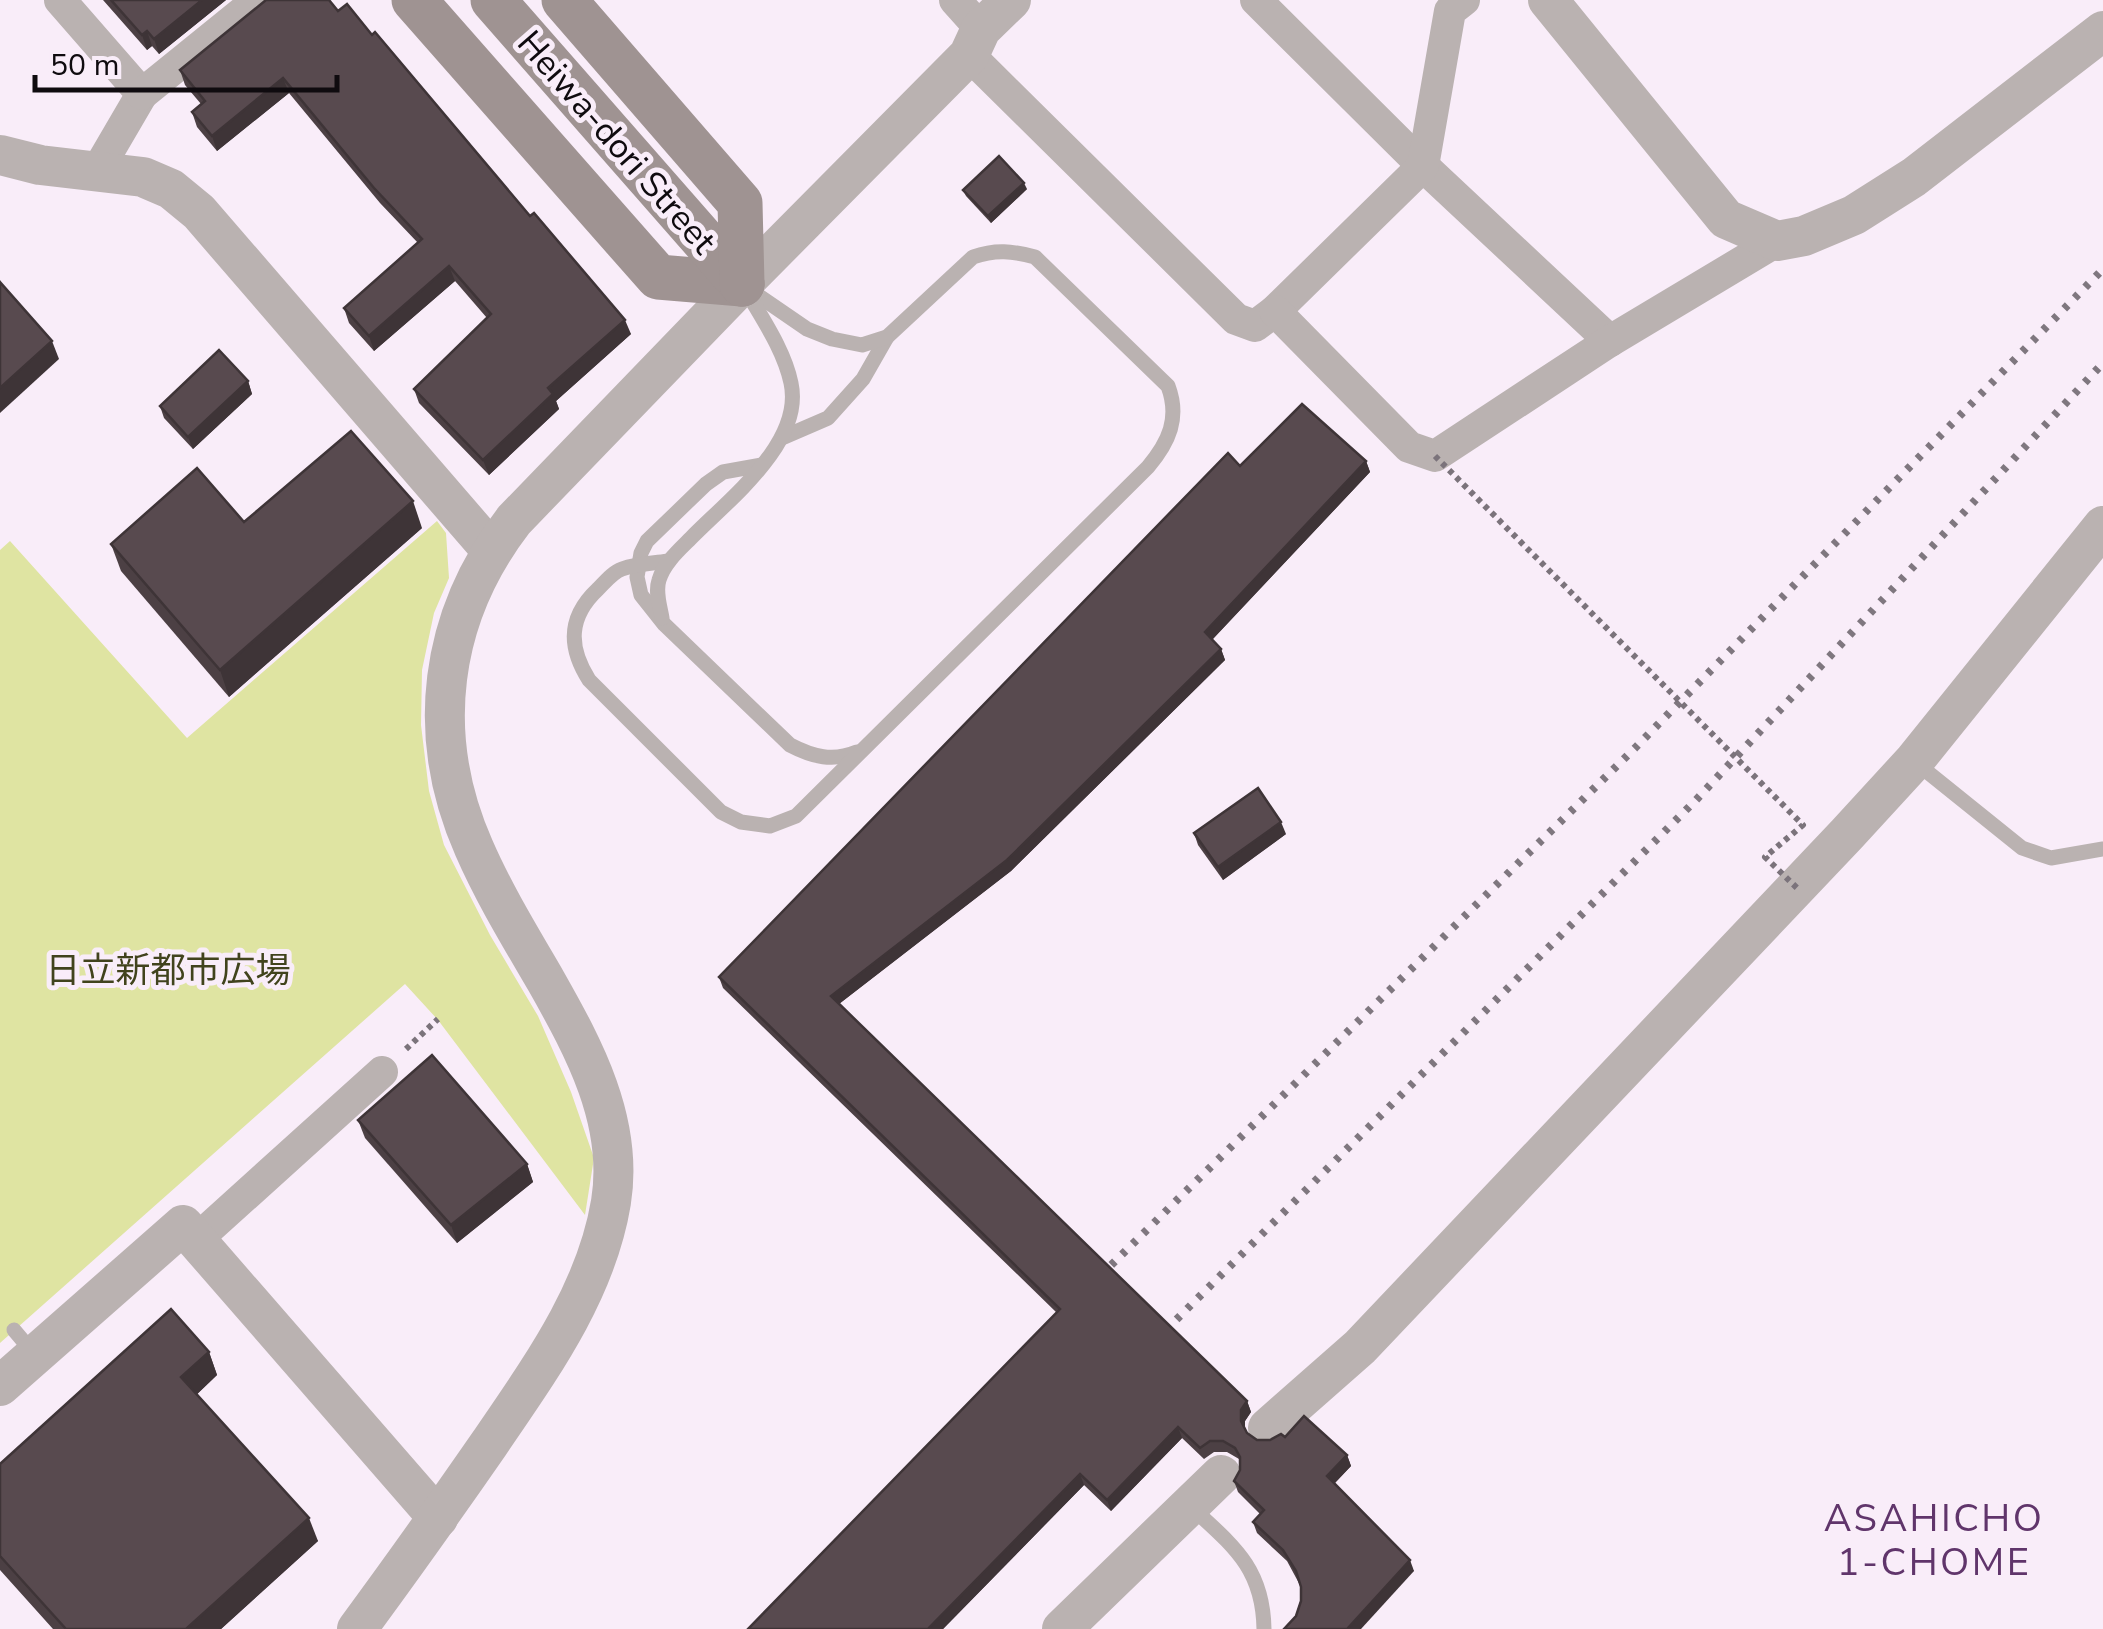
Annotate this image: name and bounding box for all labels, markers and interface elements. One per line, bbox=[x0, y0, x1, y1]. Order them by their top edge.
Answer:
street label: Heiwa-dori Street bbox=[507, 21, 727, 264]
scale bar bbox=[35, 30, 338, 92]
text: 50 m bbox=[50, 45, 119, 86]
park label: 日立新都市広場 bbox=[45, 947, 291, 994]
district label: ASAHICHO 1-CHOME bbox=[1824, 1493, 2044, 1588]

